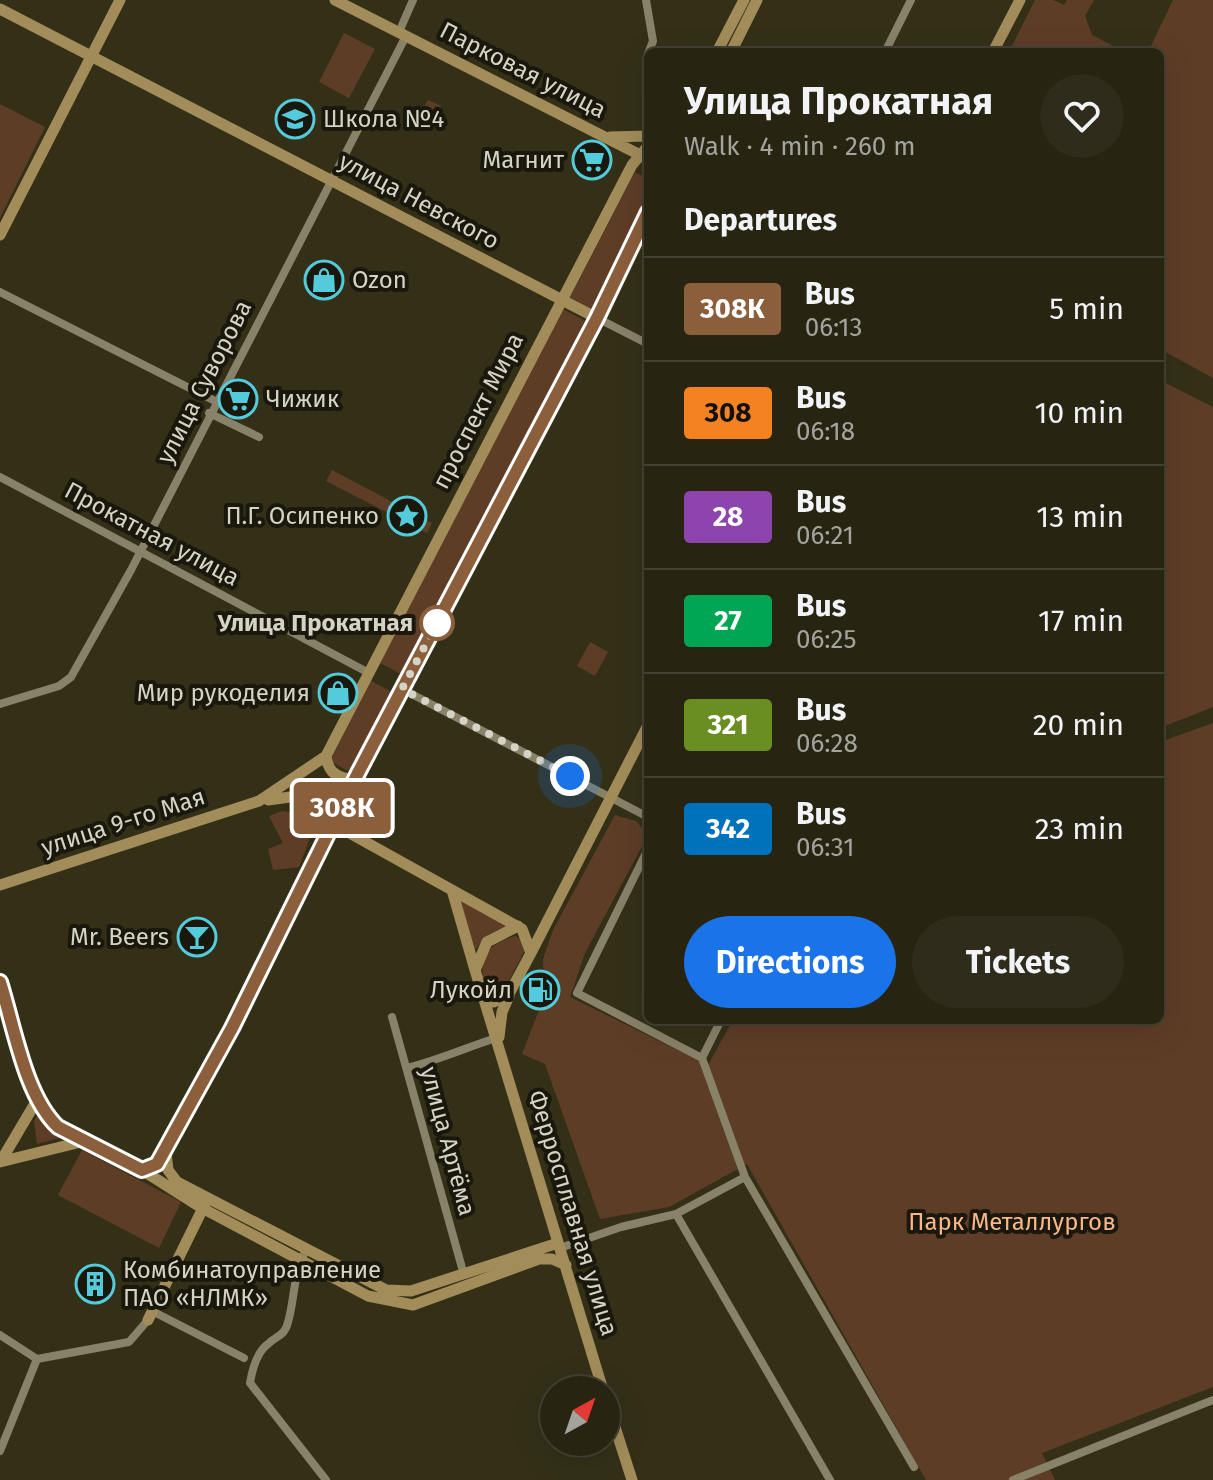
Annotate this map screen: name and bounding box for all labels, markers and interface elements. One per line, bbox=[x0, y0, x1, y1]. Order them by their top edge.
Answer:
street label: Парковая улица bbox=[435, 16, 611, 124]
button: heart bbox=[1040, 74, 1124, 158]
text: Улица Прокатная bbox=[684, 78, 993, 124]
school or university icon: Школа №4 bbox=[274, 98, 316, 140]
place label: Школа №4 bbox=[323, 105, 444, 133]
text: Walk · 4 min · 260 m bbox=[684, 131, 916, 162]
supermarket icon: Магнит bbox=[571, 139, 613, 181]
place label: Магнит bbox=[483, 146, 564, 174]
street label: улица Невского bbox=[334, 147, 504, 255]
text: Departures bbox=[684, 202, 837, 238]
shop icon: Ozon bbox=[303, 259, 345, 301]
place label: Ozon bbox=[352, 266, 407, 294]
text: Bus bbox=[805, 276, 855, 312]
text: 5 min bbox=[1049, 291, 1124, 327]
text: 308К bbox=[700, 292, 765, 325]
street label: улица Суворова bbox=[151, 296, 257, 468]
text: 06:13 bbox=[805, 312, 862, 343]
street label: проспект Мира bbox=[427, 328, 529, 494]
supermarket icon: Чижик bbox=[217, 378, 259, 420]
text: Bus bbox=[796, 380, 846, 416]
place label: Чижик bbox=[266, 385, 340, 413]
text: 10 min bbox=[1035, 395, 1124, 431]
text: 308 bbox=[704, 396, 752, 429]
text: 06:18 bbox=[796, 416, 855, 447]
street label: Прокатная улица bbox=[60, 476, 244, 592]
text: Bus bbox=[796, 484, 846, 520]
place icon: П.Г. Осипенко bbox=[386, 495, 428, 537]
text: 13 min bbox=[1036, 499, 1124, 535]
text: 28 bbox=[713, 500, 743, 533]
place label: П.Г. Осипенко bbox=[225, 502, 379, 530]
text: 06:21 bbox=[796, 520, 854, 551]
text: Bus bbox=[796, 588, 846, 624]
text: 17 min bbox=[1038, 603, 1124, 639]
text: 27 bbox=[714, 604, 742, 637]
marker: Улица Прокатная bbox=[420, 606, 454, 640]
place label: Улица Прокатная bbox=[217, 609, 413, 637]
text: 06:25 bbox=[796, 624, 857, 655]
shop icon: Мир рукоделия bbox=[317, 672, 359, 714]
place label: Мир рукоделия bbox=[137, 679, 310, 707]
text: Bus bbox=[796, 692, 846, 728]
text: 20 min bbox=[1033, 707, 1124, 743]
text: 321 bbox=[707, 708, 749, 741]
text: 06:28 bbox=[796, 728, 858, 759]
your location bbox=[550, 756, 590, 796]
street label: улица 9-го Мая bbox=[38, 782, 208, 862]
line badge: 308К bbox=[286, 782, 398, 834]
text: 308К bbox=[310, 791, 374, 824]
text: Bus bbox=[796, 796, 846, 832]
text: 23 min bbox=[1035, 811, 1124, 847]
text: 342 bbox=[706, 812, 750, 845]
text: 06:31 bbox=[796, 832, 854, 863]
bar icon: Mr. Beers bbox=[176, 916, 218, 958]
button: Directions bbox=[684, 916, 896, 1008]
button: Tickets bbox=[912, 916, 1124, 1008]
place label: Mr. Beers bbox=[70, 923, 169, 951]
fuel station icon: Лукойл bbox=[519, 969, 561, 1011]
place label: Лукойл bbox=[430, 976, 512, 1004]
street label: улица Артёма bbox=[415, 1063, 481, 1219]
street label: Ферросплавная улица bbox=[522, 1087, 624, 1339]
park label: Парк Металлургов bbox=[908, 1208, 1116, 1236]
place label: Комбинатоуправление ПАО «НЛМК» bbox=[123, 1256, 381, 1312]
building icon: Комбинатоуправление ПАО «НЛМК» bbox=[74, 1263, 116, 1305]
north arrow bbox=[540, 1376, 620, 1456]
map controls bbox=[540, 1376, 620, 1456]

